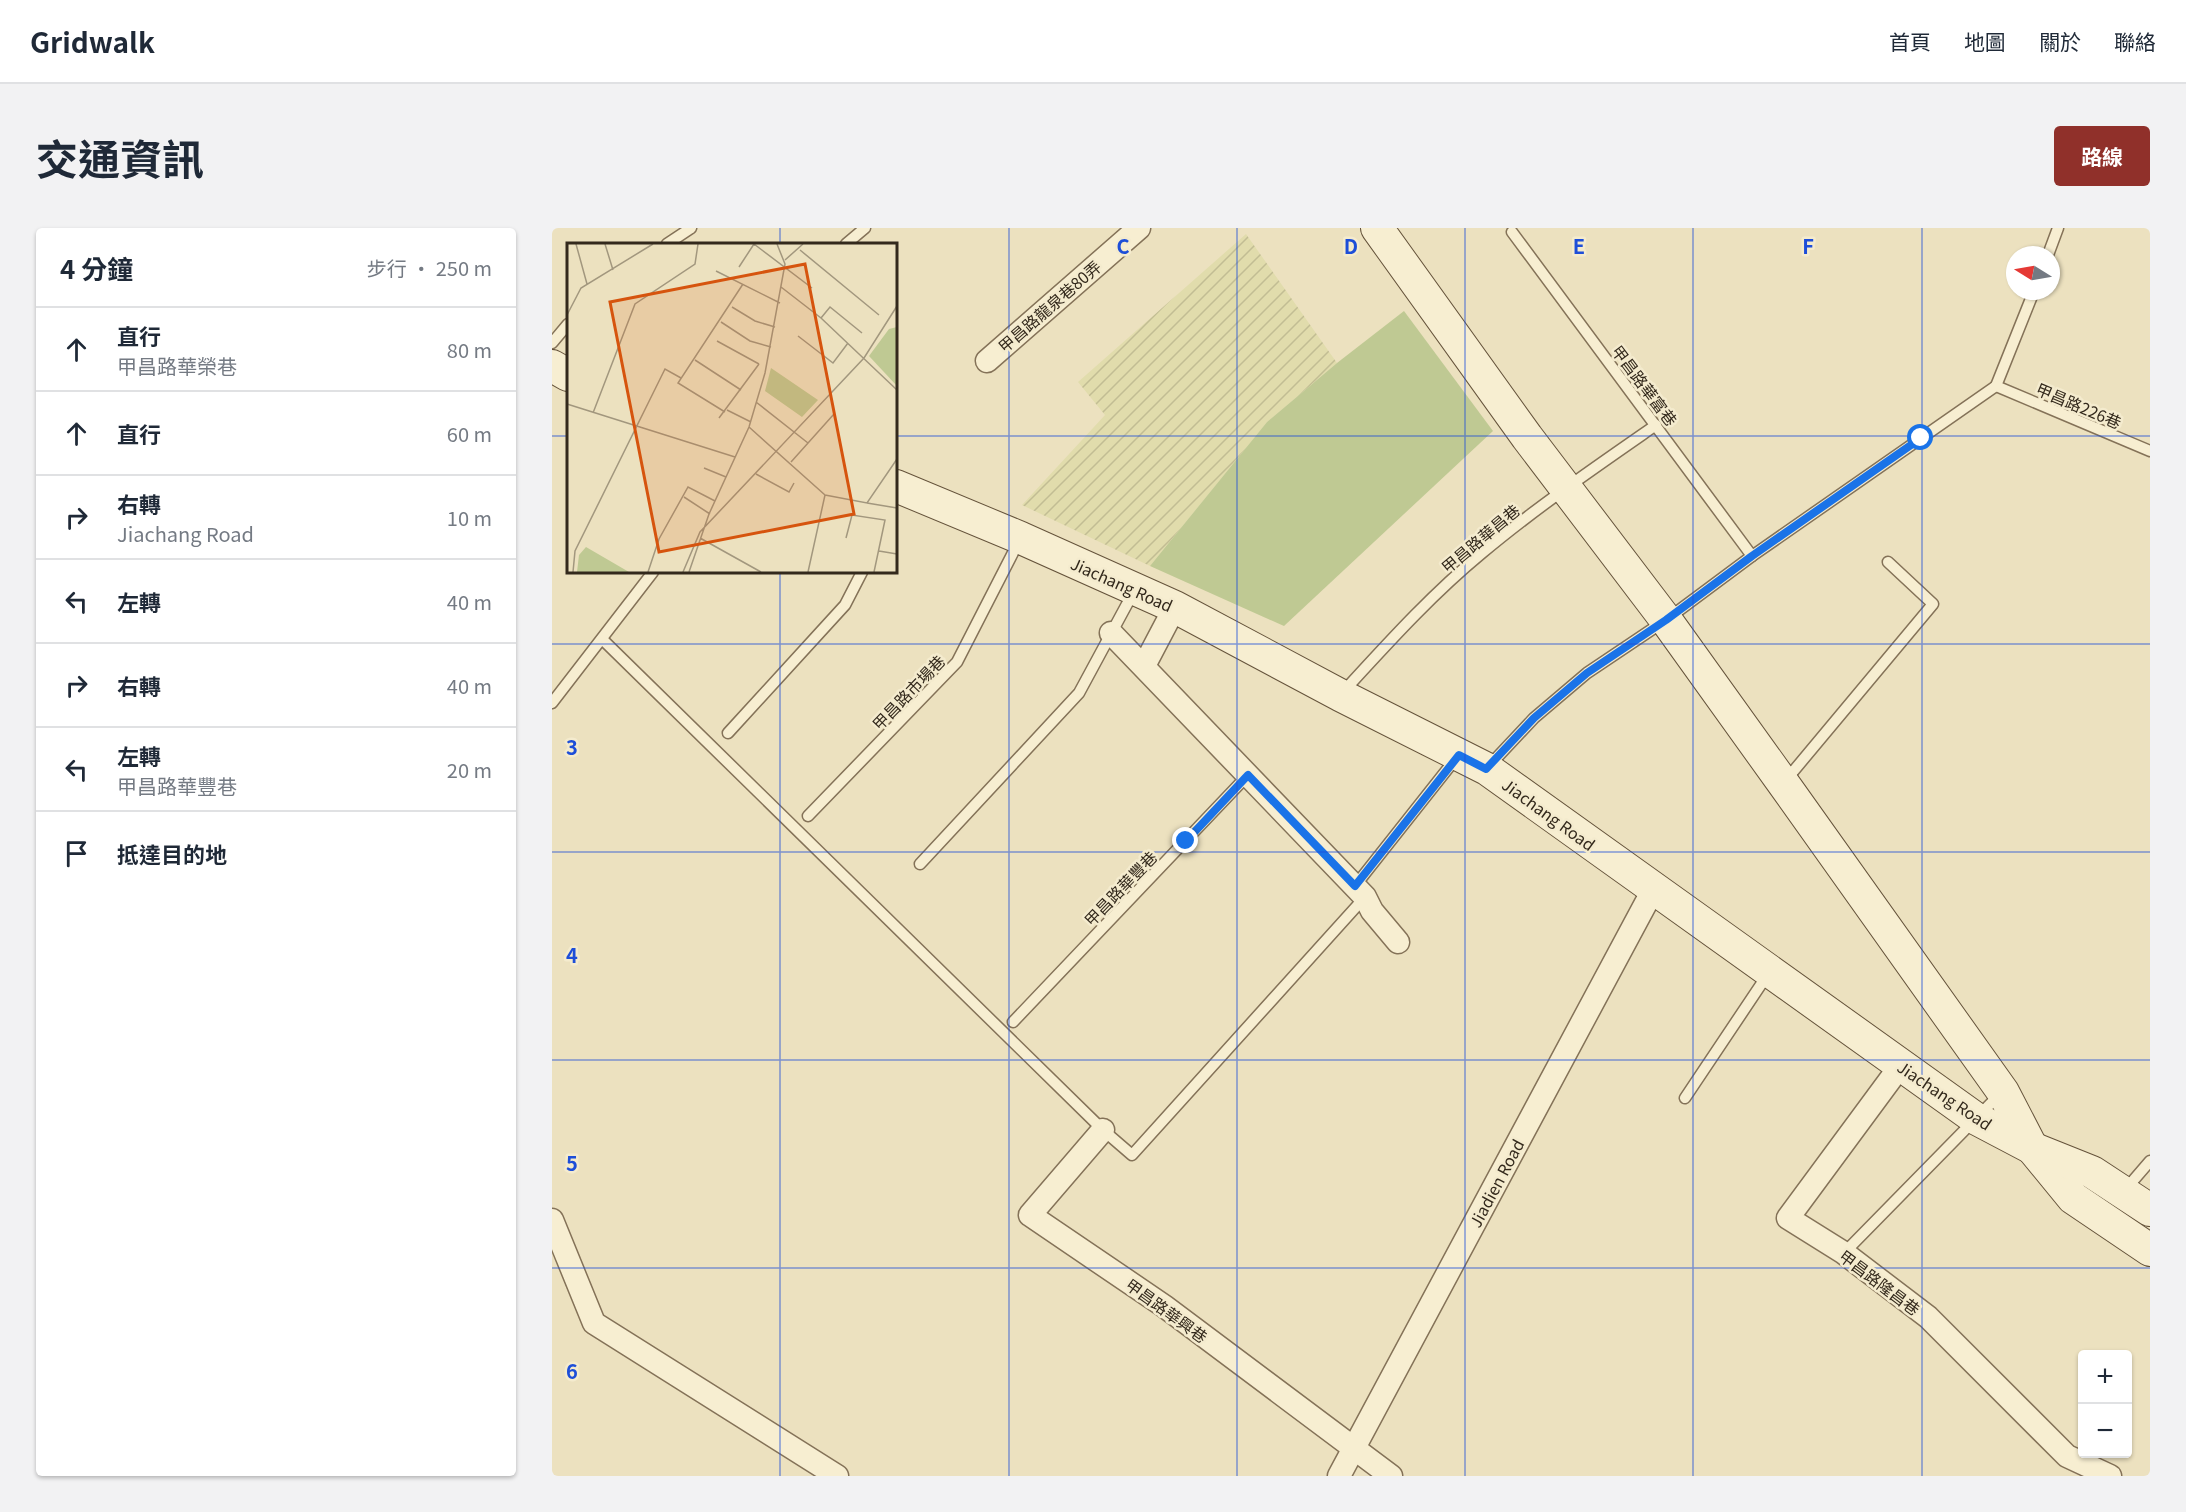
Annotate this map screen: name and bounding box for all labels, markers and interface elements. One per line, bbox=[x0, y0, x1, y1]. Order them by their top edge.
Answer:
text: Gridwalk bbox=[30, 21, 155, 61]
text: 首頁 bbox=[1889, 26, 1931, 56]
text: 地圖 bbox=[1964, 26, 2006, 56]
text: 關於 bbox=[2039, 26, 2081, 56]
text: 聯絡 bbox=[2114, 26, 2156, 56]
text: 交通資訊 bbox=[36, 126, 204, 187]
button: 路線 bbox=[2054, 126, 2150, 186]
text: C bbox=[1116, 231, 1130, 260]
text: D bbox=[1344, 231, 1358, 260]
text: E bbox=[1573, 231, 1585, 260]
text: F bbox=[1802, 231, 1814, 260]
inset map bbox=[567, 243, 897, 573]
north arrow bbox=[2006, 246, 2060, 300]
text: 4 分鐘 bbox=[60, 249, 133, 286]
text: 步行 · 250 m bbox=[367, 253, 492, 282]
street label: 甲昌路龍泉巷80弄 bbox=[992, 254, 1106, 358]
text: 直行 bbox=[117, 319, 161, 351]
icon: ahead bbox=[60, 333, 93, 366]
text: 80 m bbox=[447, 335, 492, 364]
street label: 甲昌路華富巷 bbox=[1607, 339, 1683, 431]
text: 甲昌路華榮巷 bbox=[117, 351, 237, 380]
street label: 甲昌路226巷 bbox=[2033, 376, 2125, 434]
icon: ahead bbox=[60, 417, 93, 450]
text: 直行 bbox=[117, 417, 161, 449]
text: 60 m bbox=[447, 419, 492, 448]
route start bbox=[1907, 424, 1933, 450]
text: 右轉 bbox=[117, 487, 161, 519]
street label: 甲昌路華昌巷 bbox=[1436, 498, 1524, 578]
icon: right bbox=[60, 501, 93, 534]
text: 10 m bbox=[447, 503, 492, 532]
text: Jiachang Road bbox=[117, 519, 254, 548]
street label: Jiachang Road bbox=[1067, 551, 1177, 617]
icon: left bbox=[60, 585, 93, 618]
text: 左轉 bbox=[117, 585, 161, 617]
text: 40 m bbox=[447, 587, 492, 616]
street label: 甲昌路市場巷 bbox=[866, 649, 950, 735]
icon: right bbox=[60, 669, 93, 702]
text: 右轉 bbox=[117, 669, 161, 701]
text: 40 m bbox=[447, 671, 492, 700]
text: 3 bbox=[566, 732, 578, 761]
text: 左轉 bbox=[117, 739, 161, 771]
icon: left bbox=[60, 753, 93, 786]
text: 20 m bbox=[447, 755, 492, 784]
text: 甲昌路華豐巷 bbox=[117, 771, 237, 800]
street label: Jiachang Road bbox=[1498, 772, 1600, 856]
route end bbox=[1172, 827, 1198, 853]
icon: arrive bbox=[60, 837, 93, 870]
text: 抵達目的地 bbox=[117, 837, 227, 869]
street label: 甲昌路華豐巷 bbox=[1078, 845, 1162, 931]
text: 4 bbox=[566, 940, 578, 969]
street label: Jiachang Road bbox=[1893, 1054, 1997, 1136]
street label: Jiadien Road bbox=[1463, 1135, 1529, 1231]
text: 5 bbox=[566, 1148, 578, 1177]
street label: 甲昌路隆昌巷 bbox=[1834, 1244, 1926, 1320]
street label: 甲昌路華興巷 bbox=[1121, 1272, 1213, 1348]
map controls bbox=[2078, 1350, 2132, 1458]
button: + bbox=[2078, 1350, 2132, 1404]
text: 6 bbox=[566, 1356, 578, 1385]
button: − bbox=[2078, 1404, 2132, 1458]

